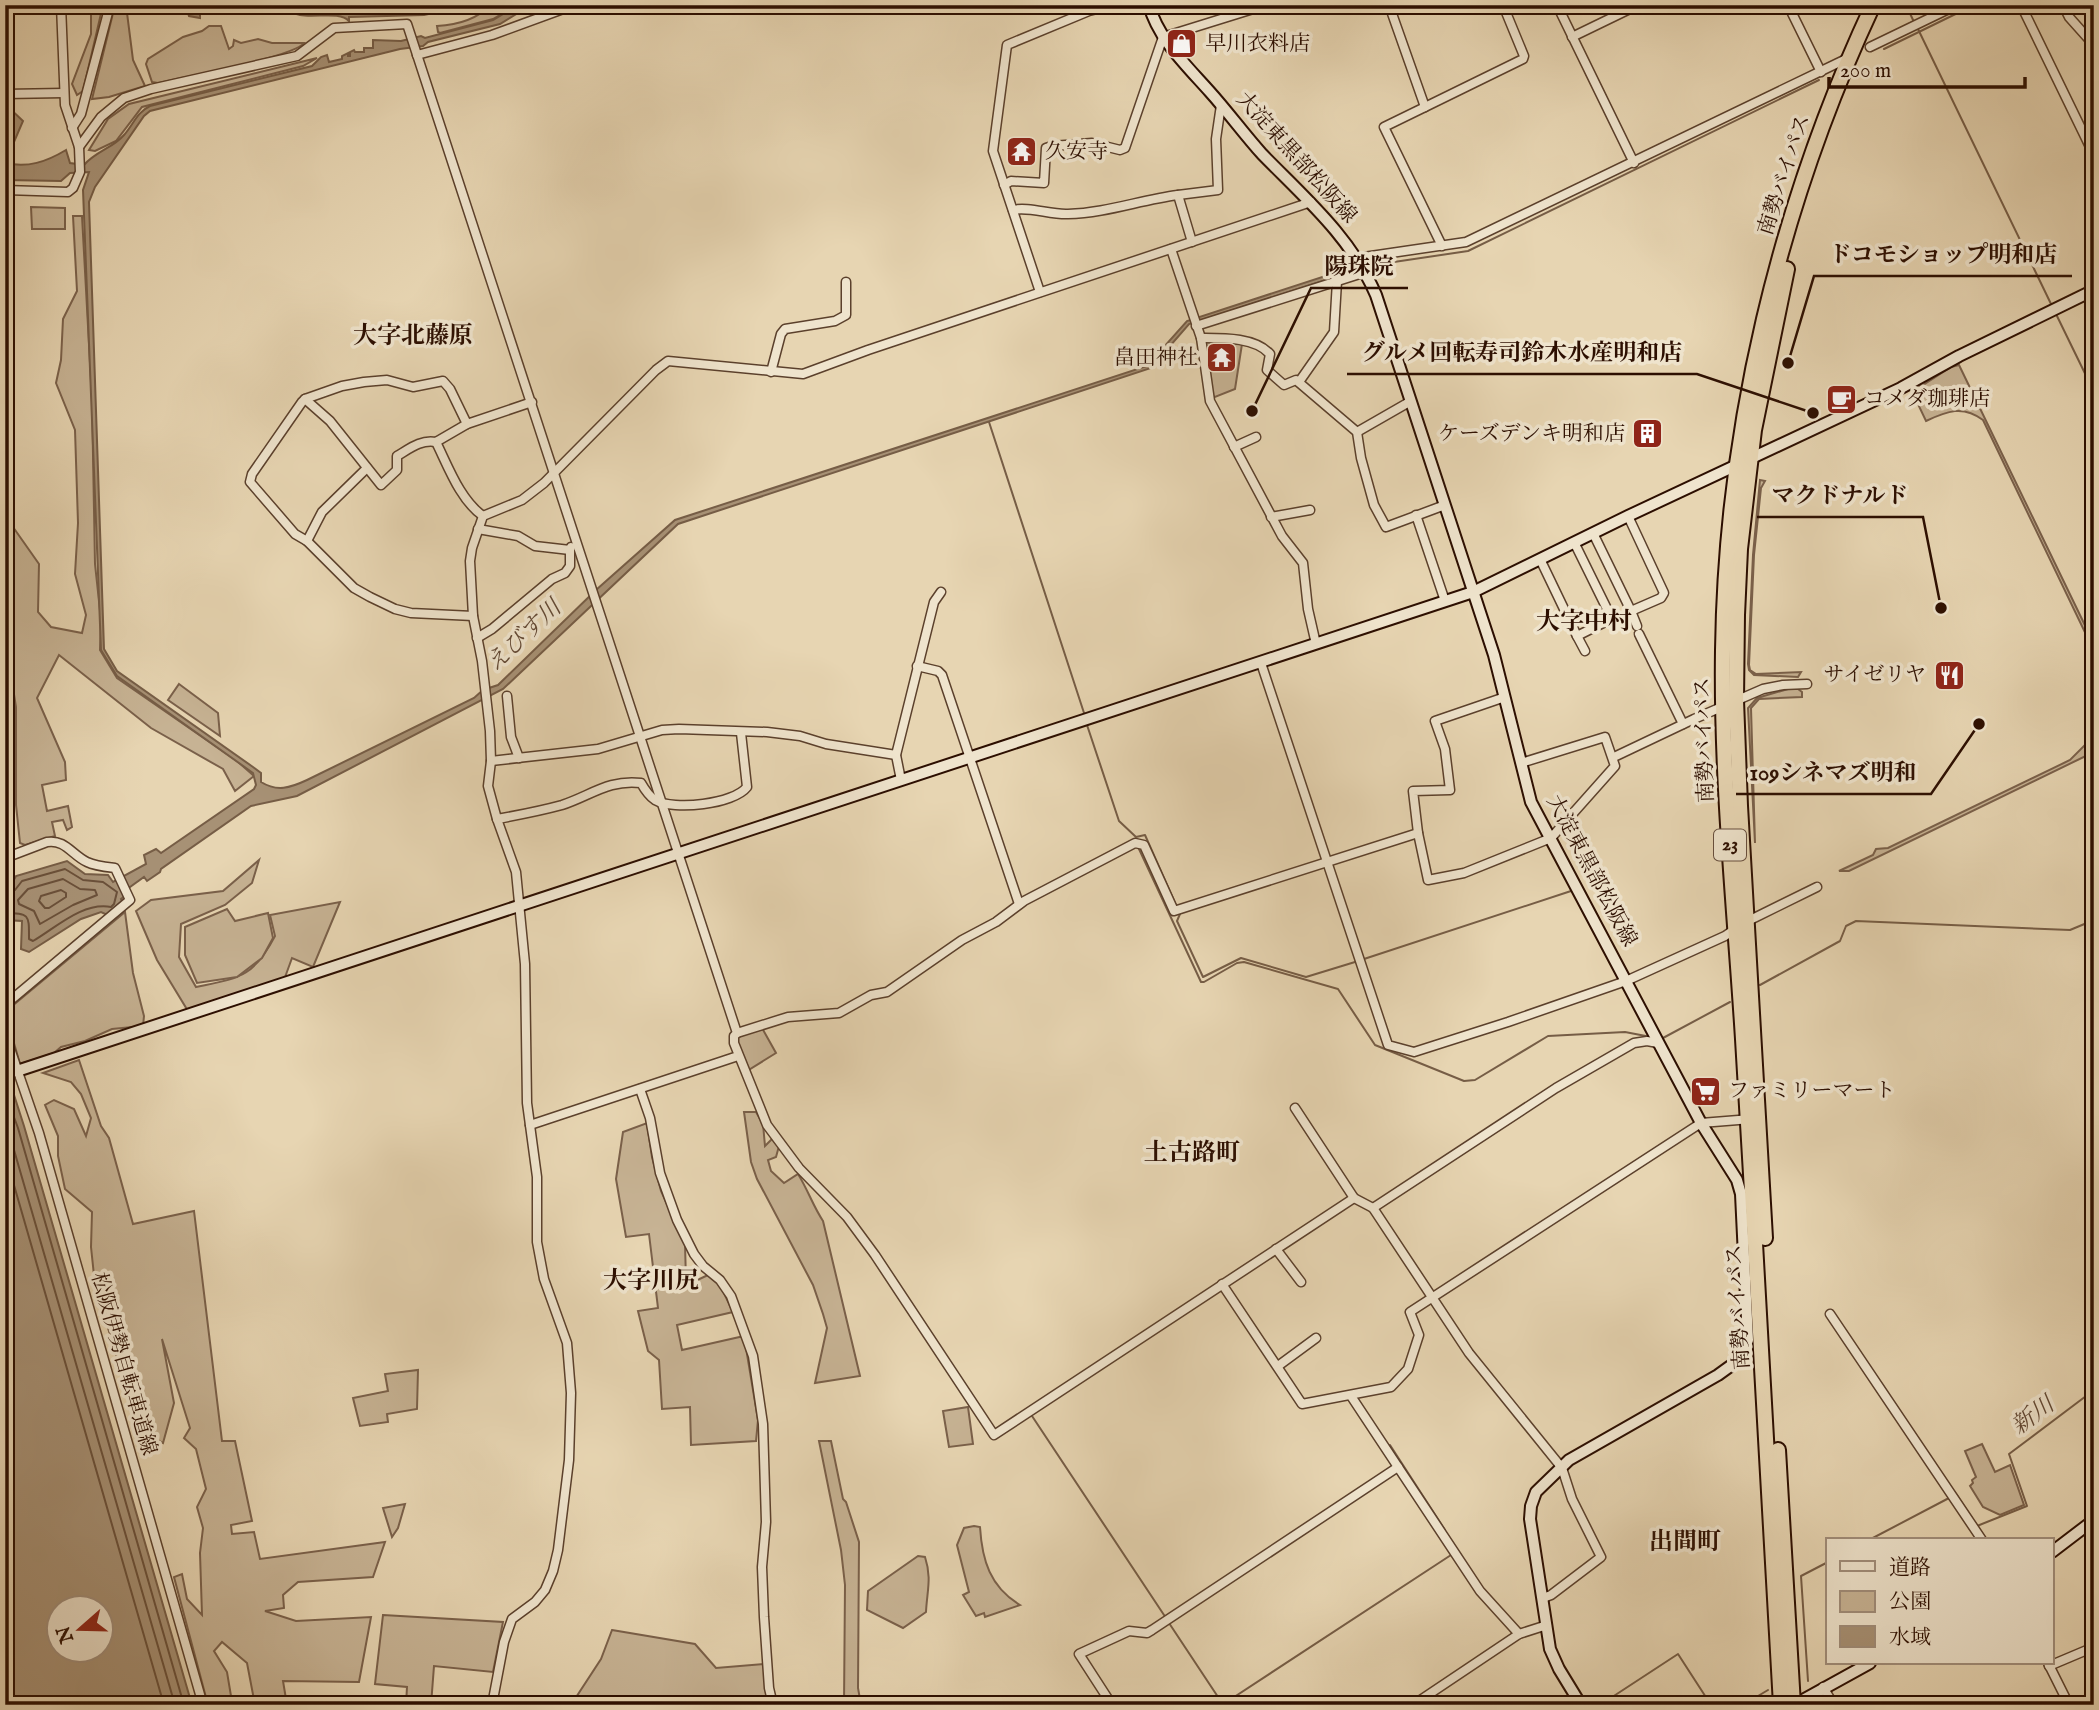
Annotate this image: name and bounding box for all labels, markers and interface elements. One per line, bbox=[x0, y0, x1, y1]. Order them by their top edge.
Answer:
shop icon: 早川衣料店 bbox=[1165, 27, 1199, 61]
place label: 早川衣料店 bbox=[1205, 31, 1310, 58]
scale bar bbox=[1829, 46, 2025, 90]
text: 200 m bbox=[1840, 58, 1891, 85]
street label: 大淀東黒部松阪線 bbox=[1230, 87, 1362, 229]
street label: 南勢バイパス bbox=[1753, 111, 1817, 239]
temple icon: 久安寺 bbox=[1005, 135, 1039, 169]
place label: 久安寺 bbox=[1045, 139, 1108, 166]
callout: ドコモショップ明和店 bbox=[1814, 232, 2072, 276]
text: ドコモショップ明和店 bbox=[1829, 241, 2057, 270]
callout: 陽珠院 bbox=[1311, 244, 1408, 288]
text: 陽珠院 bbox=[1325, 253, 1394, 282]
district label: 大字北藤原 bbox=[353, 321, 473, 352]
callout: グルメ回転寿司鈴木水産明和店 bbox=[1347, 330, 1697, 374]
text: グルメ回転寿司鈴木水産明和店 bbox=[1362, 339, 1682, 368]
temple icon: 畠田神社 bbox=[1204, 341, 1238, 375]
place label: 畠田神社 bbox=[1114, 345, 1198, 372]
cafe icon: コメダ珈琲店 bbox=[1824, 382, 1858, 416]
place label: コメダ珈琲店 bbox=[1864, 386, 1990, 413]
building icon: ケーズデンキ明和店 bbox=[1631, 417, 1665, 451]
place label: ケーズデンキ明和店 bbox=[1438, 421, 1625, 448]
callout: マクドナルド bbox=[1757, 473, 1923, 517]
text: マクドナルド bbox=[1772, 482, 1908, 511]
water label: えびす川 bbox=[480, 592, 570, 678]
district label: 大字中村 bbox=[1536, 607, 1632, 638]
restaurant icon: サイゼリヤ bbox=[1932, 658, 1966, 692]
place label: サイゼリヤ bbox=[1824, 662, 1926, 689]
street label: 南勢バイパス bbox=[1689, 677, 1721, 803]
callout: 109シネマズ明和 bbox=[1736, 750, 1931, 794]
text: 109シネマズ明和 bbox=[1749, 759, 1917, 788]
street label: 大淀東黒部松阪線 bbox=[1540, 790, 1642, 952]
road number: 23 bbox=[1714, 830, 1746, 860]
supermarket icon: ファミリーマート bbox=[1688, 1074, 1722, 1108]
place label: ファミリーマート bbox=[1728, 1078, 1896, 1105]
district label: 土古路町 bbox=[1144, 1138, 1240, 1169]
street label: 南勢バイパス bbox=[1721, 1243, 1757, 1371]
district label: 大字川尻 bbox=[603, 1266, 699, 1297]
street label: 松阪伊勢自転車道線 bbox=[84, 1269, 162, 1459]
water label: 新川 bbox=[2006, 1389, 2062, 1441]
district label: 出間町 bbox=[1649, 1527, 1721, 1558]
legend bbox=[1826, 1538, 2054, 1664]
text: 道路 bbox=[1889, 1555, 1931, 1582]
text: 公園 bbox=[1889, 1589, 1931, 1616]
north arrow bbox=[46, 1594, 116, 1664]
text: N bbox=[52, 1622, 80, 1647]
text: 水域 bbox=[1889, 1625, 1931, 1652]

